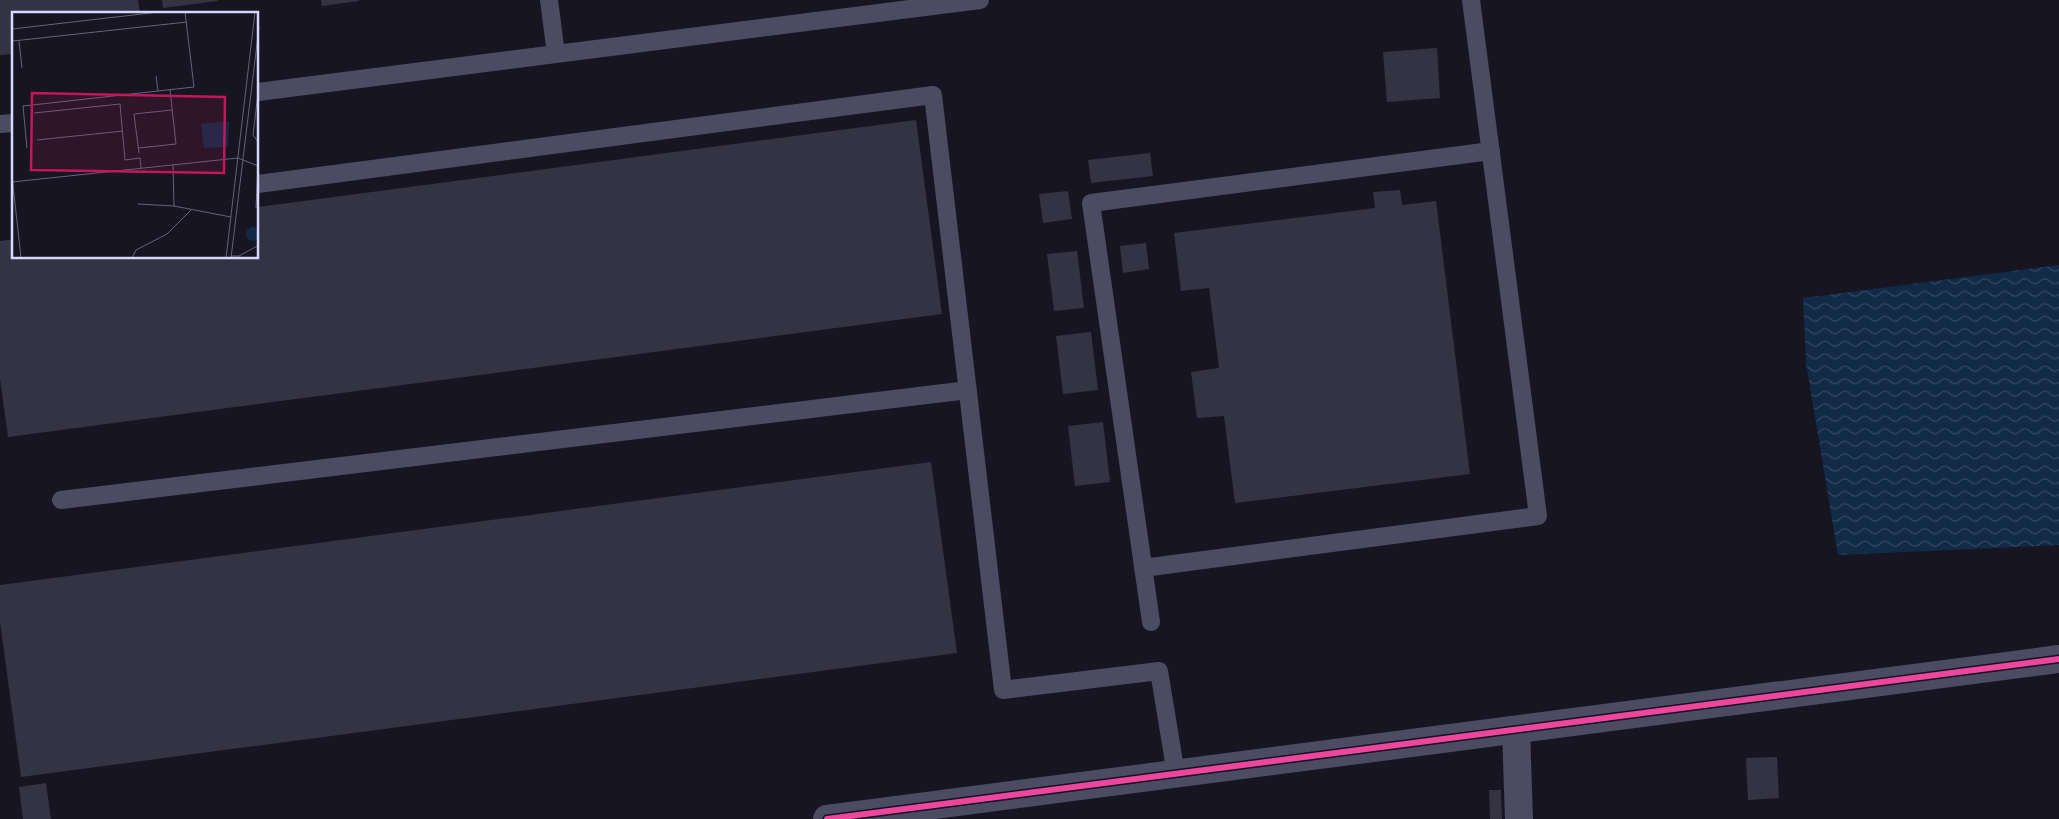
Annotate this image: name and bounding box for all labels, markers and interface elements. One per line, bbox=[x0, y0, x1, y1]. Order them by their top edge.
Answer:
inset map bbox=[12, 12, 259, 259]

